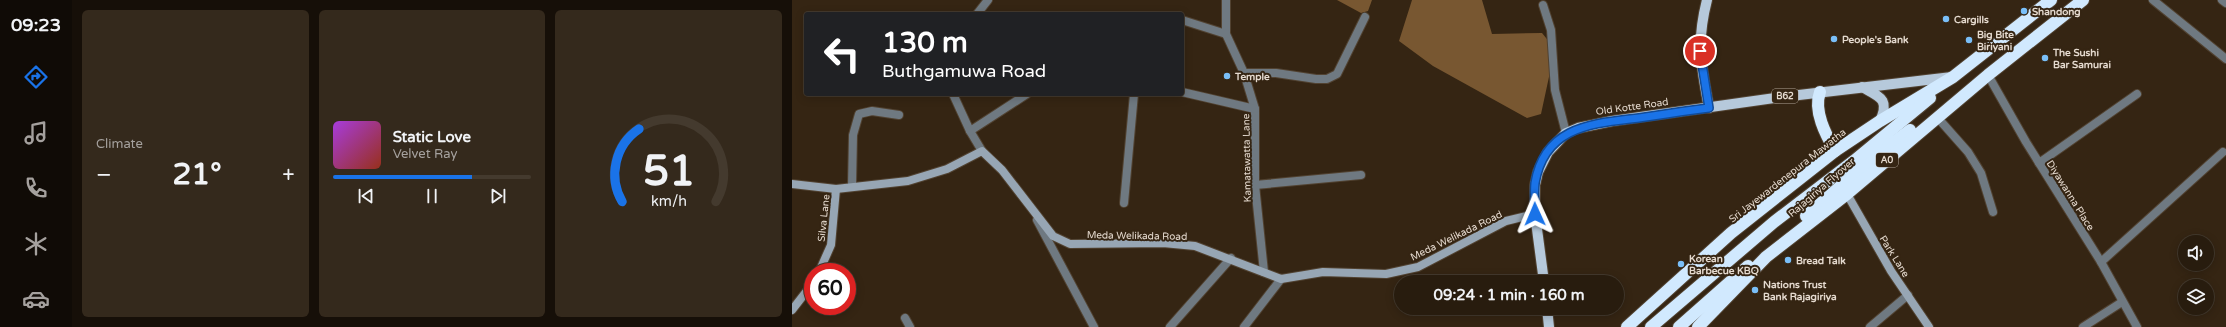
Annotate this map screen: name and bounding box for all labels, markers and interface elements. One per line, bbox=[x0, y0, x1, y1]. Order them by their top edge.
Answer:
marker: Shandong bbox=[2019, 6, 2029, 16]
place label: Shandong bbox=[2032, 6, 2081, 18]
text: 09:23 bbox=[11, 14, 61, 36]
marker: Cargills bbox=[1941, 14, 1951, 24]
place label: Cargills bbox=[1954, 14, 1989, 26]
text: 130 m bbox=[882, 26, 968, 60]
icon: left bbox=[816, 28, 868, 80]
place label: Big Bite Biriyani bbox=[1977, 29, 2014, 53]
pin bbox=[1683, 34, 1717, 68]
marker: People's Bank bbox=[1829, 34, 1839, 44]
place label: People's Bank bbox=[1842, 34, 1909, 46]
marker: Big Bite Biriyani bbox=[1964, 35, 1974, 45]
icon: arrive bbox=[1689, 40, 1711, 62]
place label: The Sushi Bar Samurai bbox=[2052, 47, 2111, 71]
marker: The Sushi Bar Samurai bbox=[2040, 53, 2050, 63]
text: Buthgamuwa Road bbox=[882, 60, 1046, 82]
icon: directions bbox=[22, 63, 50, 91]
marker: Temple bbox=[1222, 71, 1232, 81]
place label: Temple bbox=[1234, 71, 1270, 83]
road number: B62 bbox=[1772, 89, 1798, 103]
street label: Old Kotte Road bbox=[1595, 96, 1669, 118]
street label: Kamatawatta Lane bbox=[1240, 113, 1254, 202]
icon: music bbox=[22, 119, 50, 147]
street label: Sri Jayewardenepura Mawatha bbox=[1727, 126, 1849, 225]
text: Static Love bbox=[393, 128, 471, 146]
text: Climate bbox=[96, 136, 143, 152]
text: Velvet Ray bbox=[393, 146, 458, 162]
text: 51 bbox=[643, 146, 695, 196]
road number: A0 bbox=[1876, 153, 1898, 167]
text: 21° bbox=[172, 156, 221, 193]
street label: Rajagiriya Flyover bbox=[1786, 156, 1857, 220]
street label: Diyawanna Place bbox=[2044, 158, 2097, 233]
text: − bbox=[96, 162, 112, 188]
text: + bbox=[282, 162, 295, 188]
icon: phone bbox=[22, 174, 50, 202]
icon: previous bbox=[355, 185, 377, 207]
icon: pause bbox=[421, 185, 443, 207]
icon: next bbox=[487, 185, 509, 207]
text: km/h bbox=[651, 192, 687, 209]
street label: Silva Lane bbox=[816, 193, 832, 242]
position arrow bbox=[1514, 193, 1556, 235]
street label: Meda Welikada Road bbox=[1409, 208, 1504, 263]
street label: Meda Welikada Road bbox=[1087, 229, 1187, 243]
icon: climate bbox=[22, 230, 50, 258]
street label: Park Lane bbox=[1877, 233, 1912, 280]
map controls bbox=[2178, 235, 2214, 315]
button: sound bbox=[2178, 235, 2214, 271]
place label: Korean Barbecue KBQ bbox=[1689, 253, 1759, 277]
marker: Bread Talk bbox=[1783, 255, 1793, 265]
place label: Bread Talk bbox=[1796, 255, 1846, 267]
marker: Korean Barbecue KBQ bbox=[1676, 259, 1686, 269]
speed limit sign: 60 bbox=[804, 263, 856, 315]
place label: Nations Trust Bank Rajagiriya bbox=[1763, 279, 1837, 303]
button: layers bbox=[2178, 279, 2214, 315]
icon: car bbox=[22, 285, 50, 313]
marker: Nations Trust Bank Rajagiriya bbox=[1750, 285, 1760, 295]
text: 09:24 · 1 min · 160 m bbox=[1434, 286, 1584, 304]

